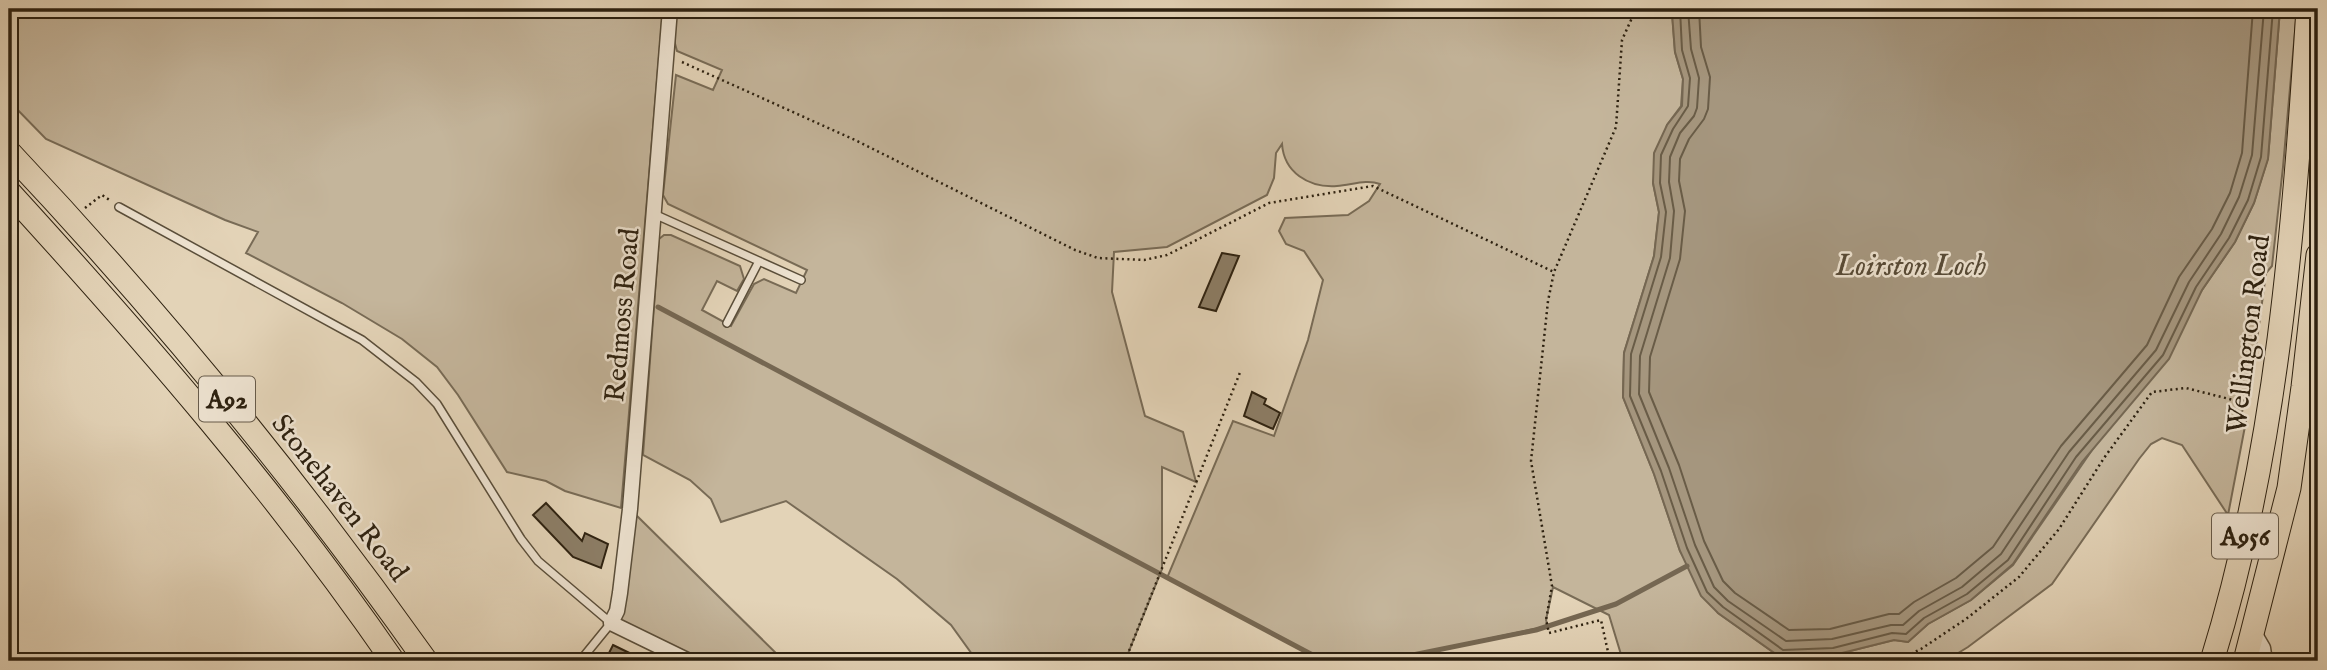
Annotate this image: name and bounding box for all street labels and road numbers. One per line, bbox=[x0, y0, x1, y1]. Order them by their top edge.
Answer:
street label: Redmoss Road bbox=[598, 227, 649, 404]
street label: Wellington Road bbox=[2220, 233, 2279, 436]
road number: A92 bbox=[199, 376, 255, 422]
street label: Stonehaven Road bbox=[263, 408, 415, 589]
road number: A956 bbox=[2212, 514, 2278, 558]

